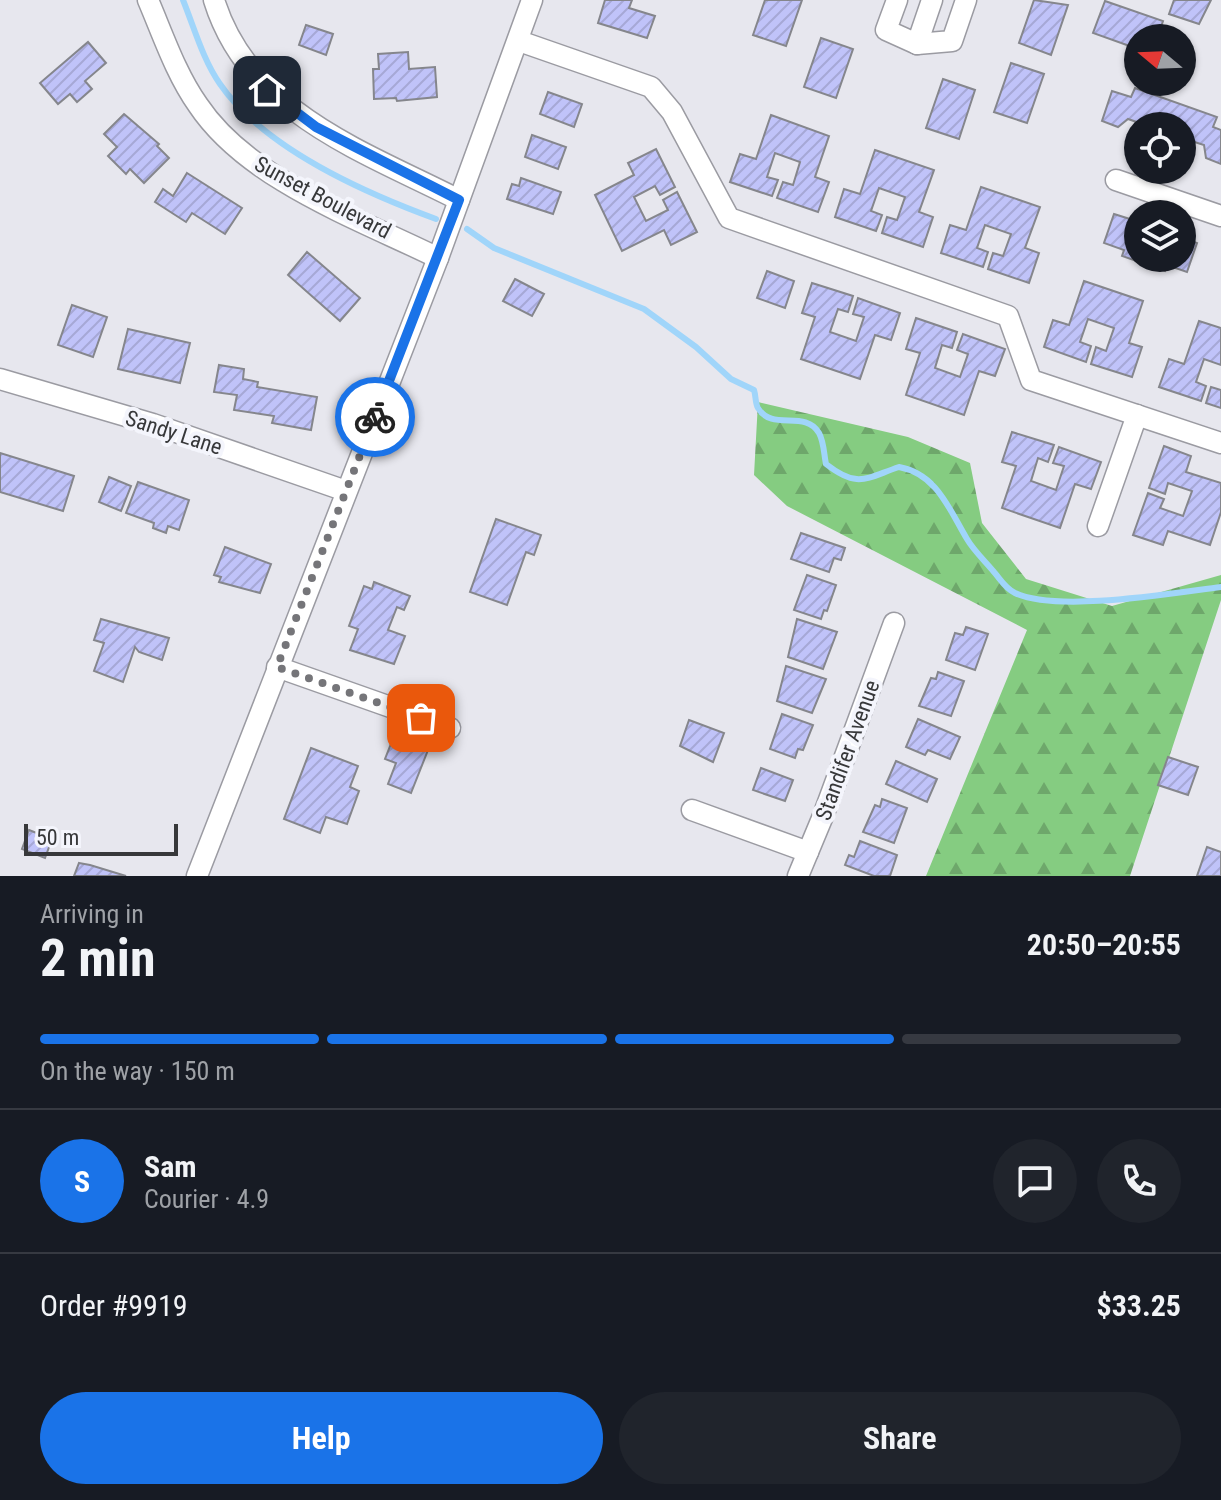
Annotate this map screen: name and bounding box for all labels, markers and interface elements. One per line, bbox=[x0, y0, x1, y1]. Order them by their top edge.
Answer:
north arrow bbox=[1124, 24, 1196, 96]
map controls bbox=[1124, 24, 1196, 272]
pin bbox=[233, 56, 301, 124]
icon: home bbox=[245, 68, 289, 112]
button: locate bbox=[1124, 112, 1196, 184]
street label: Sunset Boulevard bbox=[250, 151, 395, 244]
button: layers bbox=[1124, 200, 1196, 272]
courier bbox=[335, 377, 415, 457]
icon: bike bbox=[353, 395, 397, 439]
street label: Sandy Lane bbox=[123, 405, 225, 460]
street label: Standifer Avenue bbox=[811, 677, 884, 824]
pin bbox=[387, 684, 455, 752]
icon: bag bbox=[399, 696, 443, 740]
scale bar bbox=[24, 820, 178, 856]
text: 50 m bbox=[36, 825, 79, 850]
text: Arriving in bbox=[40, 899, 144, 929]
text: 20:50–20:55 bbox=[1027, 927, 1181, 962]
text: 2 min bbox=[40, 928, 156, 989]
text: On the way · 150 m bbox=[40, 1056, 235, 1086]
button: chat bbox=[993, 1139, 1077, 1223]
button: phone bbox=[1097, 1139, 1181, 1223]
text: Sam bbox=[144, 1149, 197, 1184]
text: S bbox=[74, 1164, 90, 1199]
text: Courier · 4.9 bbox=[144, 1184, 269, 1214]
text: Order #9919 bbox=[40, 1288, 188, 1323]
text: $33.25 bbox=[1096, 1288, 1181, 1323]
button: Help bbox=[40, 1392, 603, 1484]
button: Share bbox=[619, 1392, 1181, 1484]

